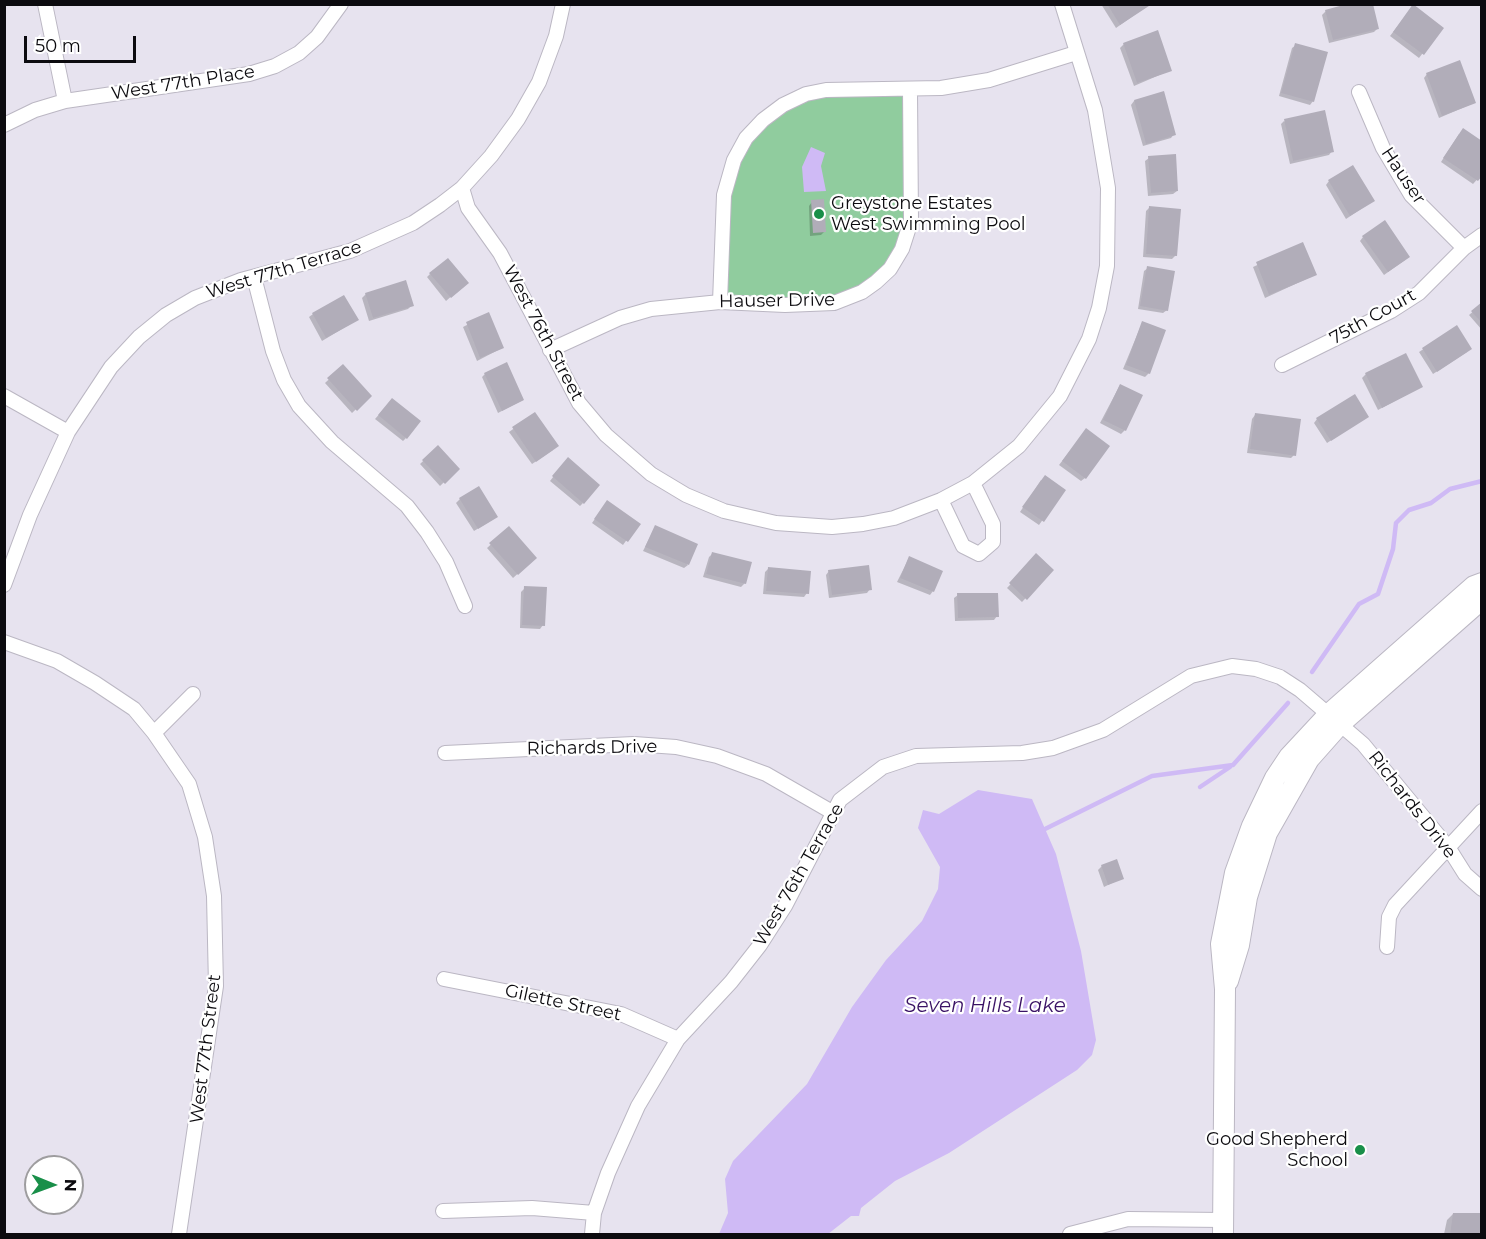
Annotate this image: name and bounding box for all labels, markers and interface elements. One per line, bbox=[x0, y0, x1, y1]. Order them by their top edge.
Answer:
scale bar bbox=[27, 24, 140, 62]
text: 50 m bbox=[35, 35, 81, 57]
street label: West 77th Place bbox=[110, 61, 256, 105]
street label: Hauser bbox=[1376, 143, 1430, 209]
place label: Greystone Estates West Swimming Pool bbox=[831, 193, 1026, 236]
marker: Greystone Estates West Swimming Pool bbox=[812, 207, 826, 221]
street label: West 77th Terrace bbox=[204, 236, 364, 304]
street label: West 76th Street bbox=[498, 261, 588, 405]
street label: 75th Court bbox=[1326, 284, 1420, 350]
street label: Hauser Drive bbox=[719, 289, 835, 313]
street label: Richards Drive bbox=[527, 736, 657, 760]
street label: Richards Drive bbox=[1363, 747, 1461, 863]
street label: West 76th Terrace bbox=[749, 800, 849, 950]
street label: West 77th Street bbox=[186, 973, 226, 1125]
street label: Gilette Street bbox=[503, 980, 623, 1026]
water label: Seven Hills Lake bbox=[904, 994, 1066, 1018]
place label: Good Shepherd School bbox=[1206, 1129, 1348, 1172]
marker: Good Shepherd School bbox=[1353, 1143, 1367, 1157]
north arrow bbox=[24, 1155, 84, 1215]
text: N bbox=[61, 1179, 80, 1192]

